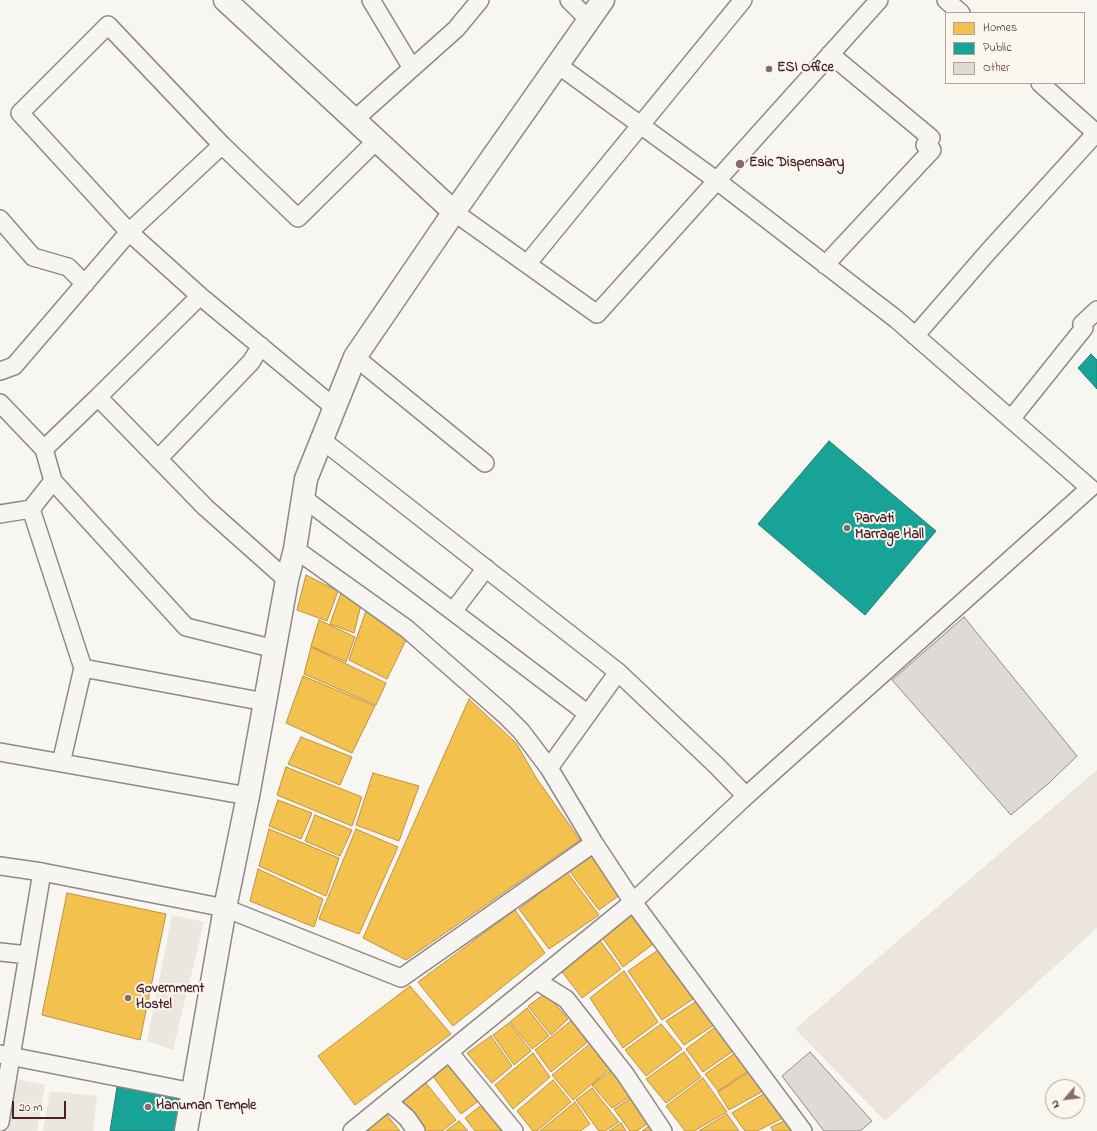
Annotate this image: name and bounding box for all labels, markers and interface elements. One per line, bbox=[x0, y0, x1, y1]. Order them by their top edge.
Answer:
legend bbox=[945, 12, 1085, 84]
text: Homes bbox=[983, 19, 1017, 37]
text: Public bbox=[983, 39, 1012, 57]
text: Other bbox=[983, 59, 1010, 77]
place label: ESI Office bbox=[777, 61, 834, 77]
marker: ESI Office bbox=[764, 64, 774, 74]
place label: Esic Dispensary bbox=[749, 156, 844, 172]
marker: Esic Dispensary bbox=[734, 158, 746, 170]
place label: Parvati Marrage Hall bbox=[855, 512, 924, 544]
marker: Parvati Marrage Hall bbox=[842, 523, 852, 533]
place label: Government Hostel bbox=[136, 982, 204, 1014]
marker: Government Hostel bbox=[123, 993, 133, 1003]
north arrow bbox=[1045, 1079, 1085, 1119]
scale bar bbox=[14, 1093, 68, 1119]
text: N bbox=[1046, 1097, 1064, 1111]
text: 20 m bbox=[19, 1099, 42, 1117]
place label: Hanuman Temple bbox=[156, 1099, 256, 1115]
marker: Hanuman Temple bbox=[143, 1102, 153, 1112]

